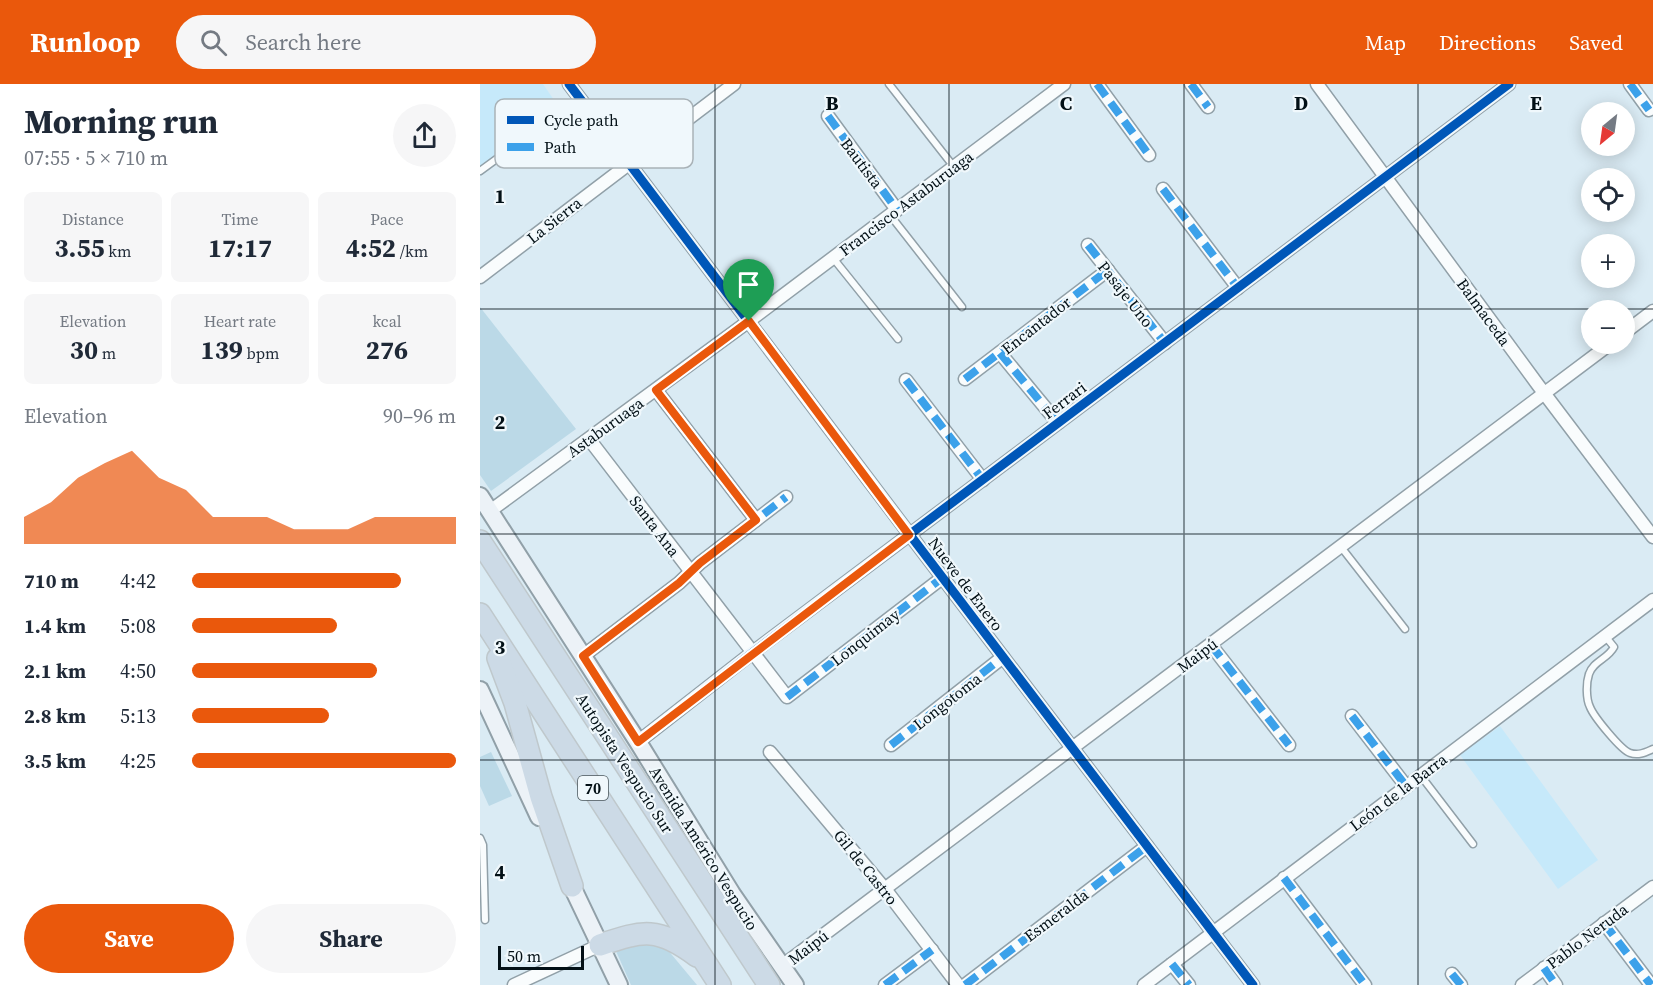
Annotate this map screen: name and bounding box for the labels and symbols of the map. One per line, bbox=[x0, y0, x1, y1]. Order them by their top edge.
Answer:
text: B bbox=[825, 89, 839, 117]
text: C bbox=[1060, 89, 1072, 117]
text: D bbox=[1294, 89, 1308, 117]
text: E bbox=[1530, 89, 1542, 117]
legend bbox=[495, 99, 693, 168]
north arrow bbox=[1581, 102, 1635, 156]
text: Cycle path bbox=[544, 109, 619, 131]
street label: Bautista bbox=[836, 133, 889, 193]
text: Path bbox=[544, 136, 577, 158]
street label: Francisco Astaburuaga bbox=[834, 145, 978, 261]
text: 1 bbox=[495, 182, 505, 210]
street label: La Sierra bbox=[522, 191, 587, 248]
street label: Pasaje Uno bbox=[1093, 256, 1159, 332]
pin bbox=[723, 259, 774, 321]
street label: Balmaceda bbox=[1452, 274, 1516, 351]
street label: Encantador bbox=[997, 291, 1076, 359]
street label: Ferrari bbox=[1038, 376, 1091, 424]
street label: Astaburuaga bbox=[562, 391, 648, 462]
text: 2 bbox=[495, 408, 506, 436]
street label: Santa Ana bbox=[625, 491, 686, 562]
street label: Nueve de Enero bbox=[923, 533, 1009, 636]
street label: Lonquimay bbox=[826, 603, 905, 671]
text: 3 bbox=[495, 633, 506, 661]
street label: Maipú bbox=[1172, 633, 1222, 677]
street label: Longotoma bbox=[908, 667, 986, 735]
street label: Autopista Vespucio Sur bbox=[571, 689, 679, 838]
street label: León de la Barra bbox=[1345, 748, 1452, 836]
street label: Avenida Américo Vespucio bbox=[644, 762, 764, 934]
road number: 70 bbox=[578, 776, 608, 800]
street label: Gil de Castro bbox=[829, 825, 903, 909]
text: 4 bbox=[495, 858, 506, 886]
street label: Esmeralda bbox=[1019, 883, 1094, 947]
street label: Pablo Neruda bbox=[1542, 898, 1633, 974]
street label: Maipú bbox=[783, 925, 833, 969]
scale bar bbox=[498, 943, 584, 970]

